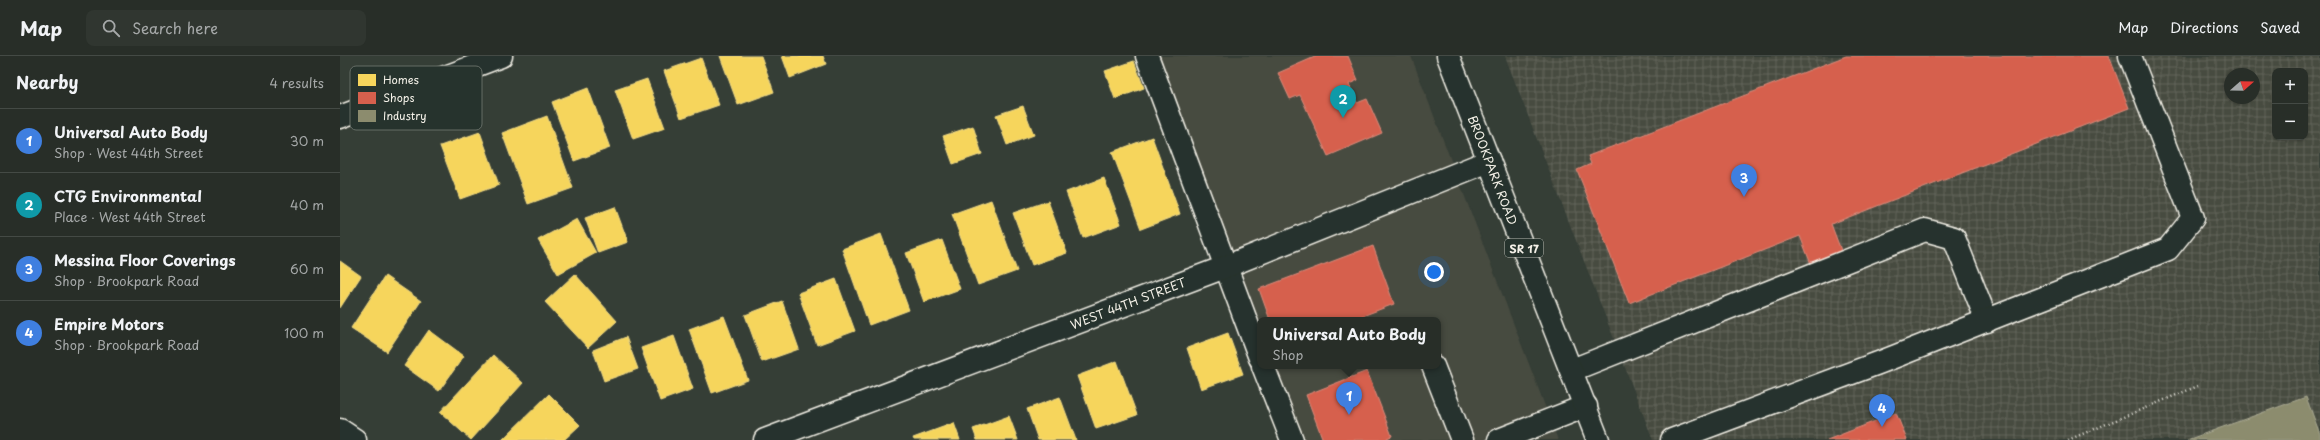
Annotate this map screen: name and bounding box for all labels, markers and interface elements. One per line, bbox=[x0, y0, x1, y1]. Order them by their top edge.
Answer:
search box bbox=[86, 10, 366, 46]
text: Map bbox=[20, 14, 62, 42]
text: Search here bbox=[132, 16, 218, 39]
icon: search bbox=[100, 17, 122, 39]
text: Map bbox=[2118, 17, 2148, 38]
text: Directions bbox=[2170, 17, 2238, 38]
text: Saved bbox=[2260, 17, 2300, 38]
legend bbox=[350, 66, 482, 130]
north arrow bbox=[2224, 68, 2260, 104]
map controls bbox=[2272, 68, 2308, 140]
button: + bbox=[2272, 68, 2308, 104]
text: Nearby bbox=[16, 69, 78, 95]
text: Homes bbox=[383, 71, 419, 88]
text: 4 results bbox=[270, 73, 324, 92]
pin: 2 bbox=[1330, 85, 1356, 118]
text: Shops bbox=[383, 89, 414, 106]
button: − bbox=[2272, 104, 2308, 140]
text: Industry bbox=[383, 107, 427, 124]
street label: BROOKPARK ROAD bbox=[1464, 113, 1522, 227]
text: Universal Auto Body bbox=[54, 120, 208, 143]
text: 1 bbox=[26, 131, 32, 150]
text: 30 m bbox=[290, 131, 324, 150]
text: Shop · West 44th Street bbox=[54, 143, 203, 162]
pin: 3 bbox=[1731, 164, 1757, 197]
text: CTG Environmental bbox=[54, 184, 202, 207]
text: 2 bbox=[24, 195, 34, 214]
text: 40 m bbox=[290, 195, 324, 214]
text: Place · West 44th Street bbox=[54, 207, 206, 226]
road number: SR 17 bbox=[1505, 239, 1543, 257]
text: Messina Floor Coverings bbox=[54, 248, 236, 271]
text: 3 bbox=[25, 259, 33, 278]
text: 60 m bbox=[290, 259, 324, 278]
your location bbox=[1424, 262, 1444, 282]
text: Shop · Brookpark Road bbox=[54, 271, 199, 290]
street label: WEST 44TH STREET bbox=[1068, 272, 1189, 333]
text: Empire Motors bbox=[54, 312, 164, 335]
popup bbox=[1257, 317, 1441, 369]
text: Universal Auto Body bbox=[1272, 322, 1426, 345]
text: 4 bbox=[25, 323, 33, 342]
text: 100 m bbox=[284, 323, 324, 342]
text: Shop · Brookpark Road bbox=[54, 335, 199, 354]
text: Shop bbox=[1272, 345, 1303, 364]
pin: 1 bbox=[1336, 382, 1362, 415]
pin: 4 bbox=[1869, 394, 1895, 427]

